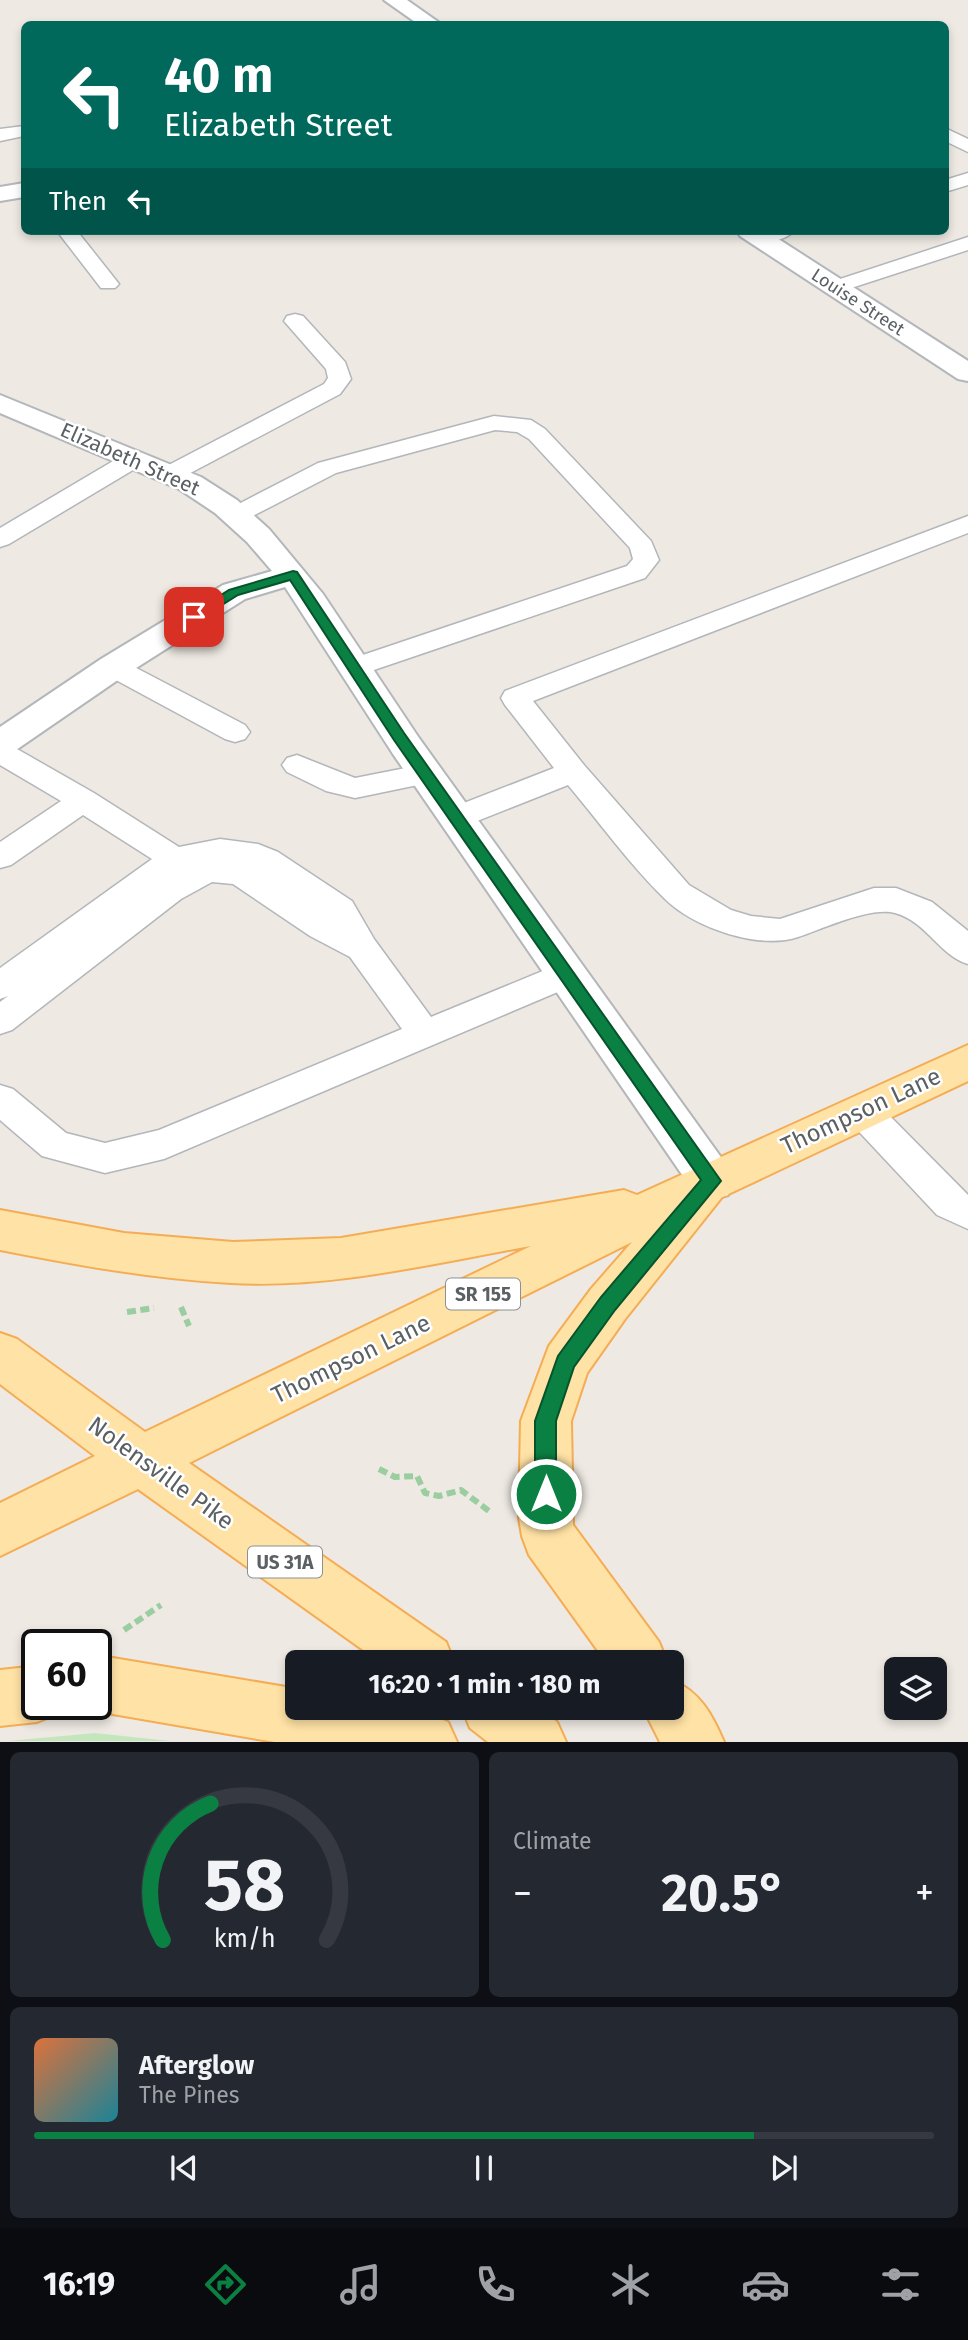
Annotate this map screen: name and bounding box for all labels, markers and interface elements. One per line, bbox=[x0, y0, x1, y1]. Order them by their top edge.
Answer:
text: 40 m bbox=[164, 46, 273, 105]
icon: left bbox=[49, 49, 140, 140]
text: Elizabeth Street bbox=[164, 106, 392, 144]
icon: left bbox=[121, 182, 159, 220]
text: Then bbox=[49, 186, 107, 217]
street label: Louise Street bbox=[807, 264, 909, 340]
street label: Elizabeth Street bbox=[56, 417, 204, 502]
pin bbox=[164, 587, 224, 647]
icon: arrive bbox=[175, 598, 213, 636]
street label: Thompson Lane bbox=[777, 1062, 945, 1160]
road number: SR 155 bbox=[446, 1278, 520, 1310]
street label: Thompson Lane bbox=[267, 1309, 435, 1409]
street label: Nolensville Pike bbox=[83, 1411, 239, 1535]
position arrow bbox=[509, 1457, 583, 1531]
road number: US 31A bbox=[248, 1546, 322, 1578]
speed limit sign: 60 bbox=[21, 1629, 112, 1720]
map controls bbox=[884, 1657, 947, 1720]
button: layers bbox=[884, 1657, 947, 1720]
text: 16:20 · 1 min · 180 m bbox=[369, 1669, 600, 1700]
text: Climate bbox=[513, 1827, 592, 1855]
text: 58 bbox=[204, 1843, 285, 1930]
text: 20.5° bbox=[661, 1862, 786, 1925]
text: − bbox=[513, 1870, 532, 1916]
text: + bbox=[915, 1870, 934, 1916]
text: km/h bbox=[214, 1924, 275, 1954]
text: Afterglow bbox=[139, 2050, 254, 2081]
text: The Pines bbox=[139, 2081, 240, 2109]
icon: previous bbox=[165, 2149, 203, 2187]
icon: pause bbox=[465, 2149, 503, 2187]
icon: next bbox=[765, 2149, 803, 2187]
icon: directions bbox=[201, 2260, 250, 2309]
icon: music bbox=[336, 2260, 385, 2309]
icon: phone bbox=[471, 2260, 520, 2309]
icon: climate bbox=[606, 2260, 655, 2309]
icon: car bbox=[741, 2260, 790, 2309]
icon: filters bbox=[876, 2260, 925, 2309]
text: 16:19 bbox=[43, 2265, 115, 2303]

